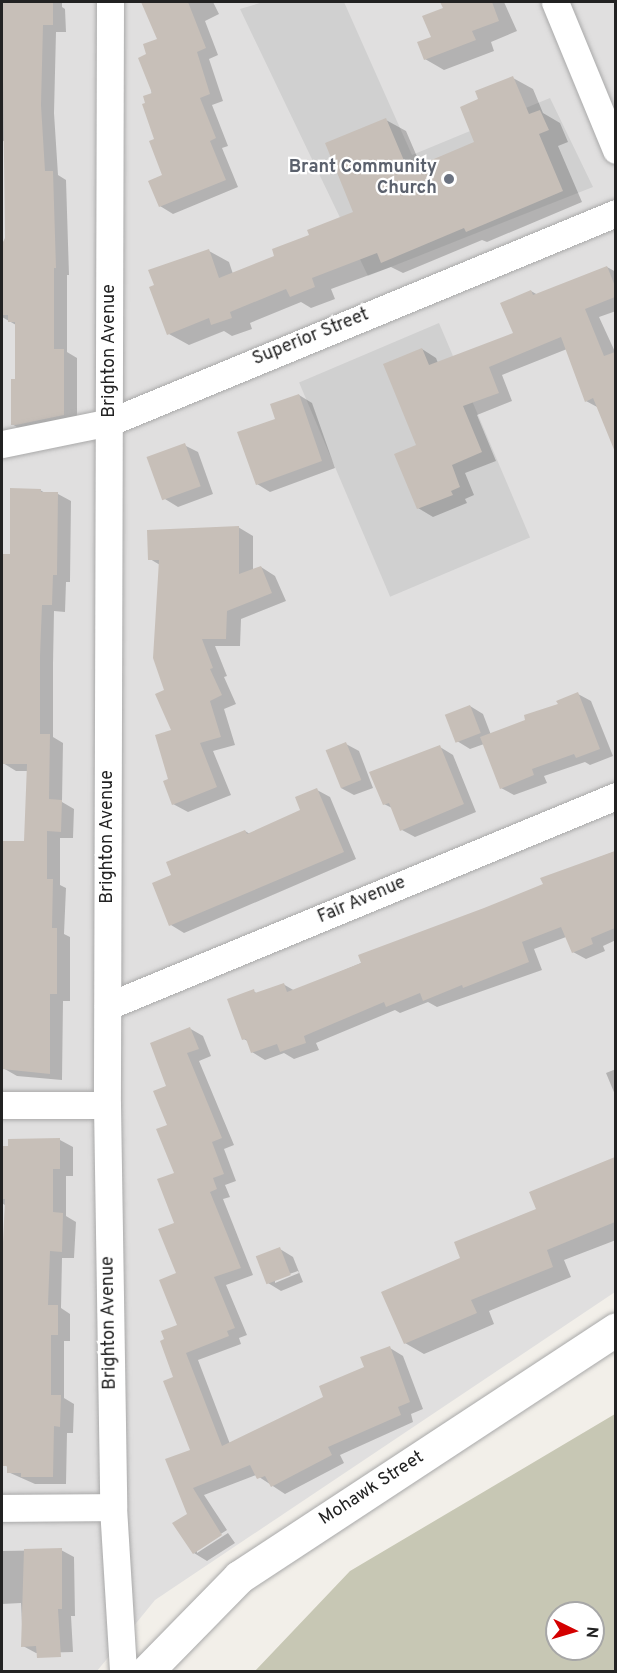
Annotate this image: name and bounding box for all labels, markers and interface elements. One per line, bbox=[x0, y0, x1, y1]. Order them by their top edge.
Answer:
place label: Brant Community Church bbox=[289, 158, 437, 201]
marker: Brant Community Church bbox=[442, 172, 456, 186]
street label: Brighton Avenue bbox=[99, 284, 121, 418]
street label: Superior Street bbox=[250, 305, 372, 371]
street label: Brighton Avenue bbox=[97, 770, 119, 904]
street label: Fair Avenue bbox=[314, 873, 410, 929]
street label: Brighton Avenue bbox=[98, 1256, 122, 1390]
street label: Mohawk Street bbox=[316, 1447, 428, 1531]
north arrow bbox=[545, 1601, 605, 1661]
text: N bbox=[580, 1626, 601, 1639]

